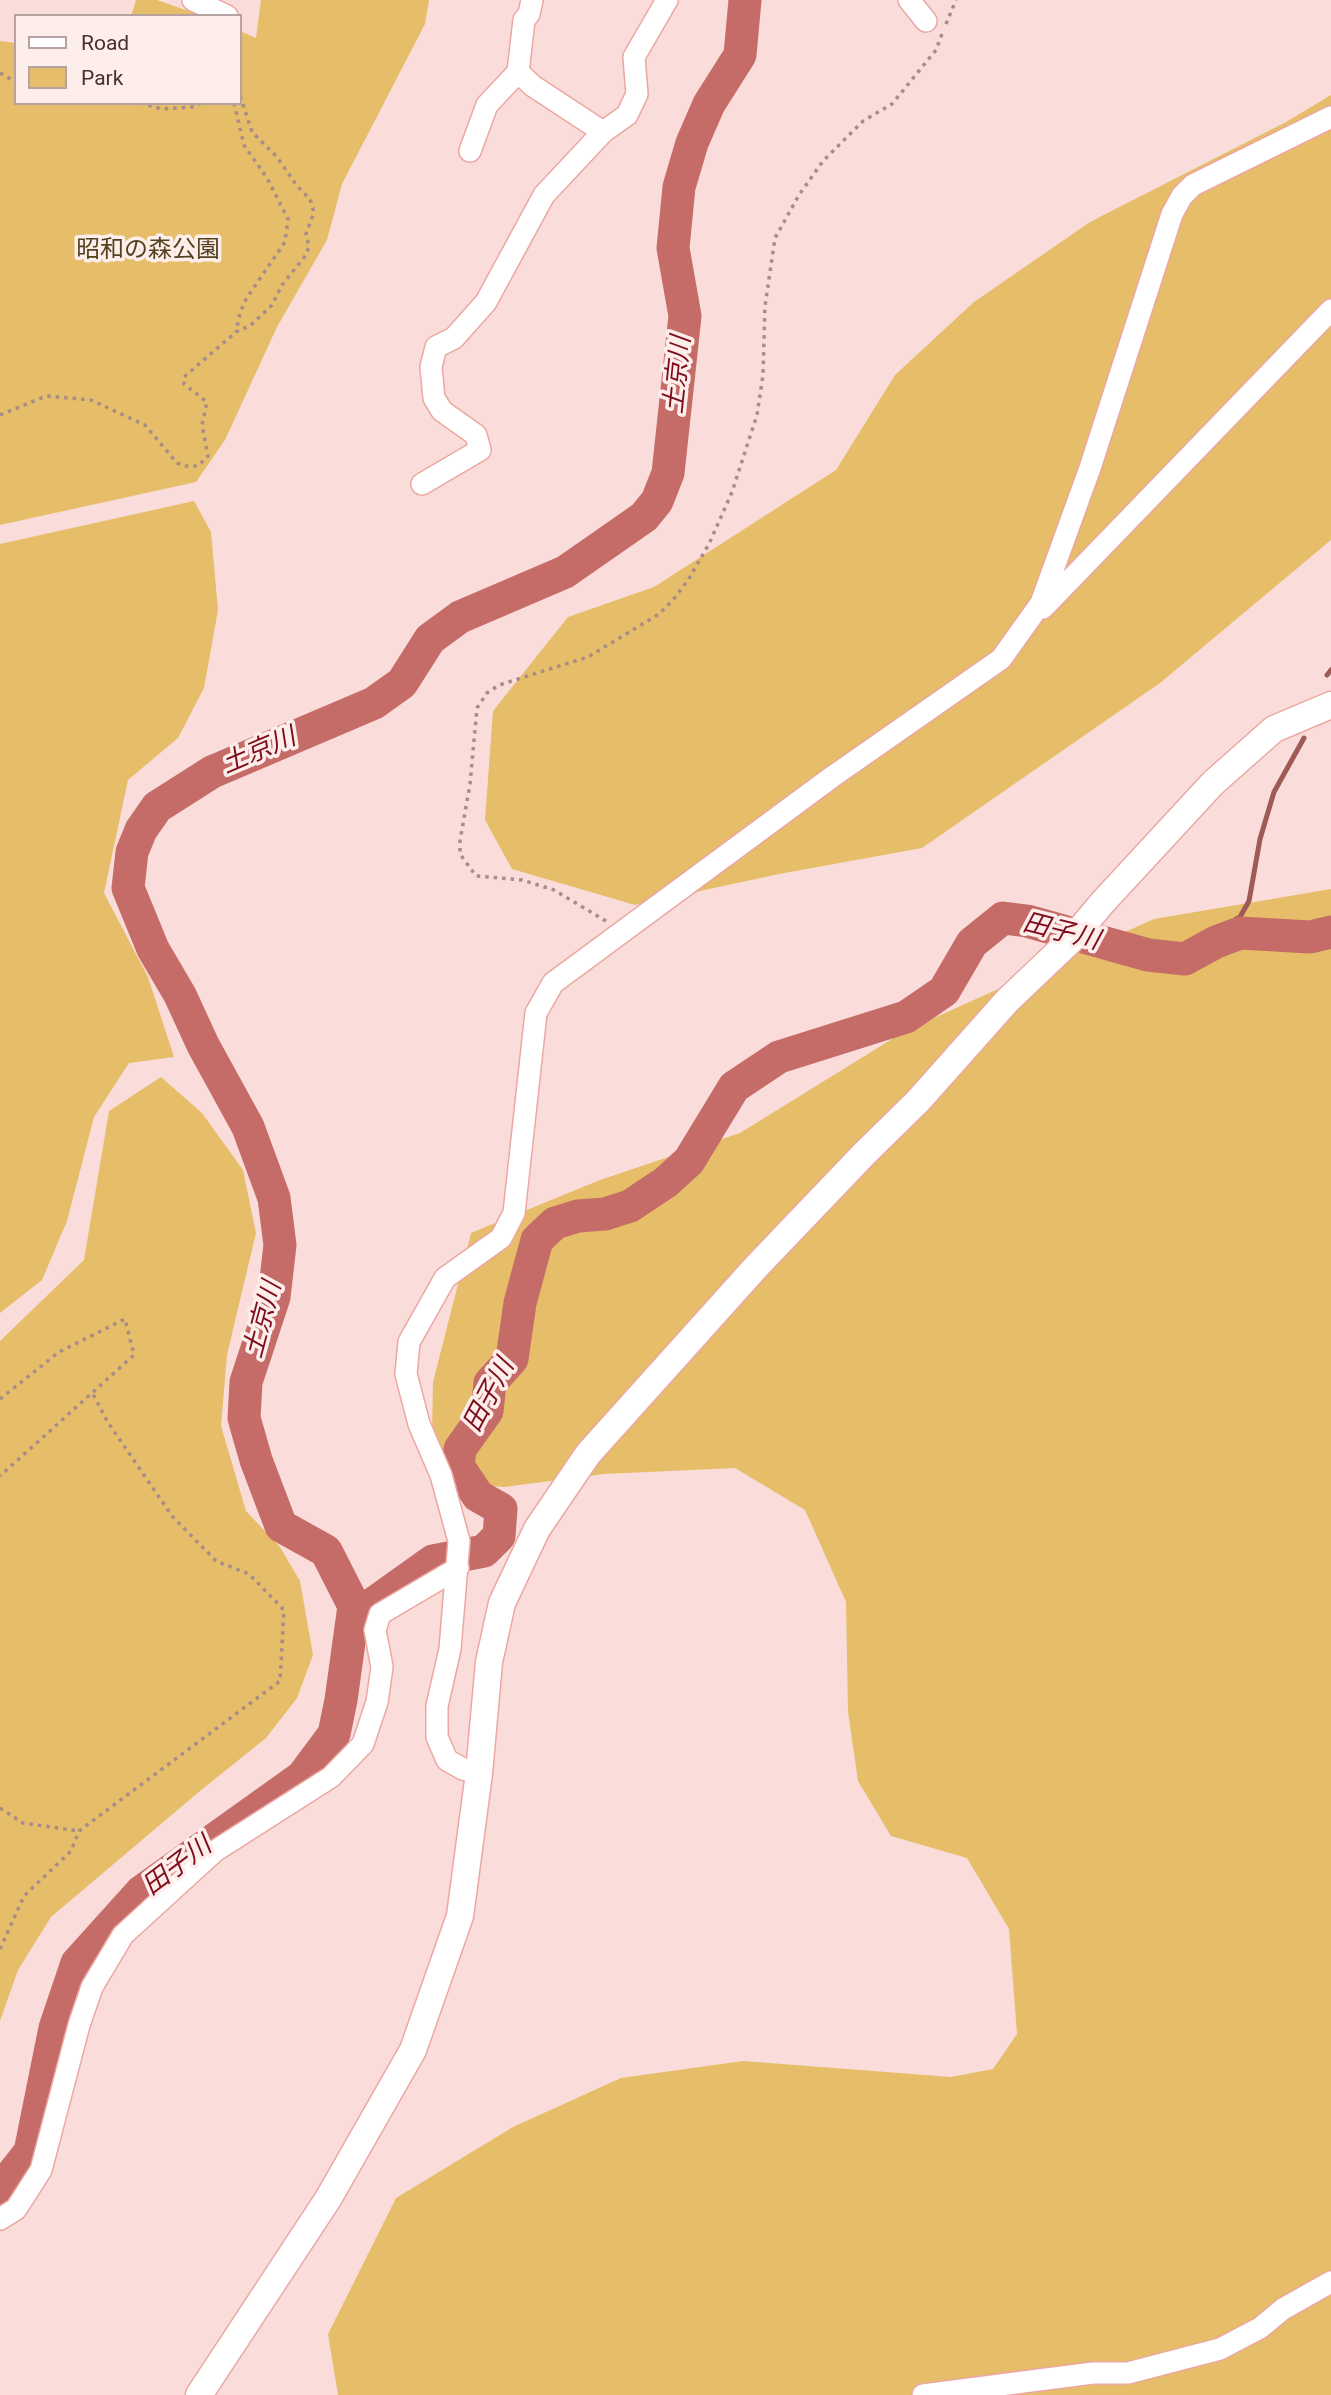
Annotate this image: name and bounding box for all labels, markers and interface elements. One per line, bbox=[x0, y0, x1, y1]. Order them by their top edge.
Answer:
legend bbox=[14, 14, 242, 105]
text: Road bbox=[81, 31, 129, 55]
text: Park bbox=[81, 66, 123, 90]
park label: 昭和の森公園 bbox=[76, 237, 220, 265]
water label: 土京川 bbox=[659, 335, 699, 415]
water label: 土京川 bbox=[217, 722, 301, 782]
water label: 田子川 bbox=[1019, 908, 1103, 958]
water label: 土京川 bbox=[239, 1278, 289, 1362]
water label: 田子川 bbox=[458, 1354, 522, 1438]
water label: 田子川 bbox=[137, 1831, 219, 1903]

